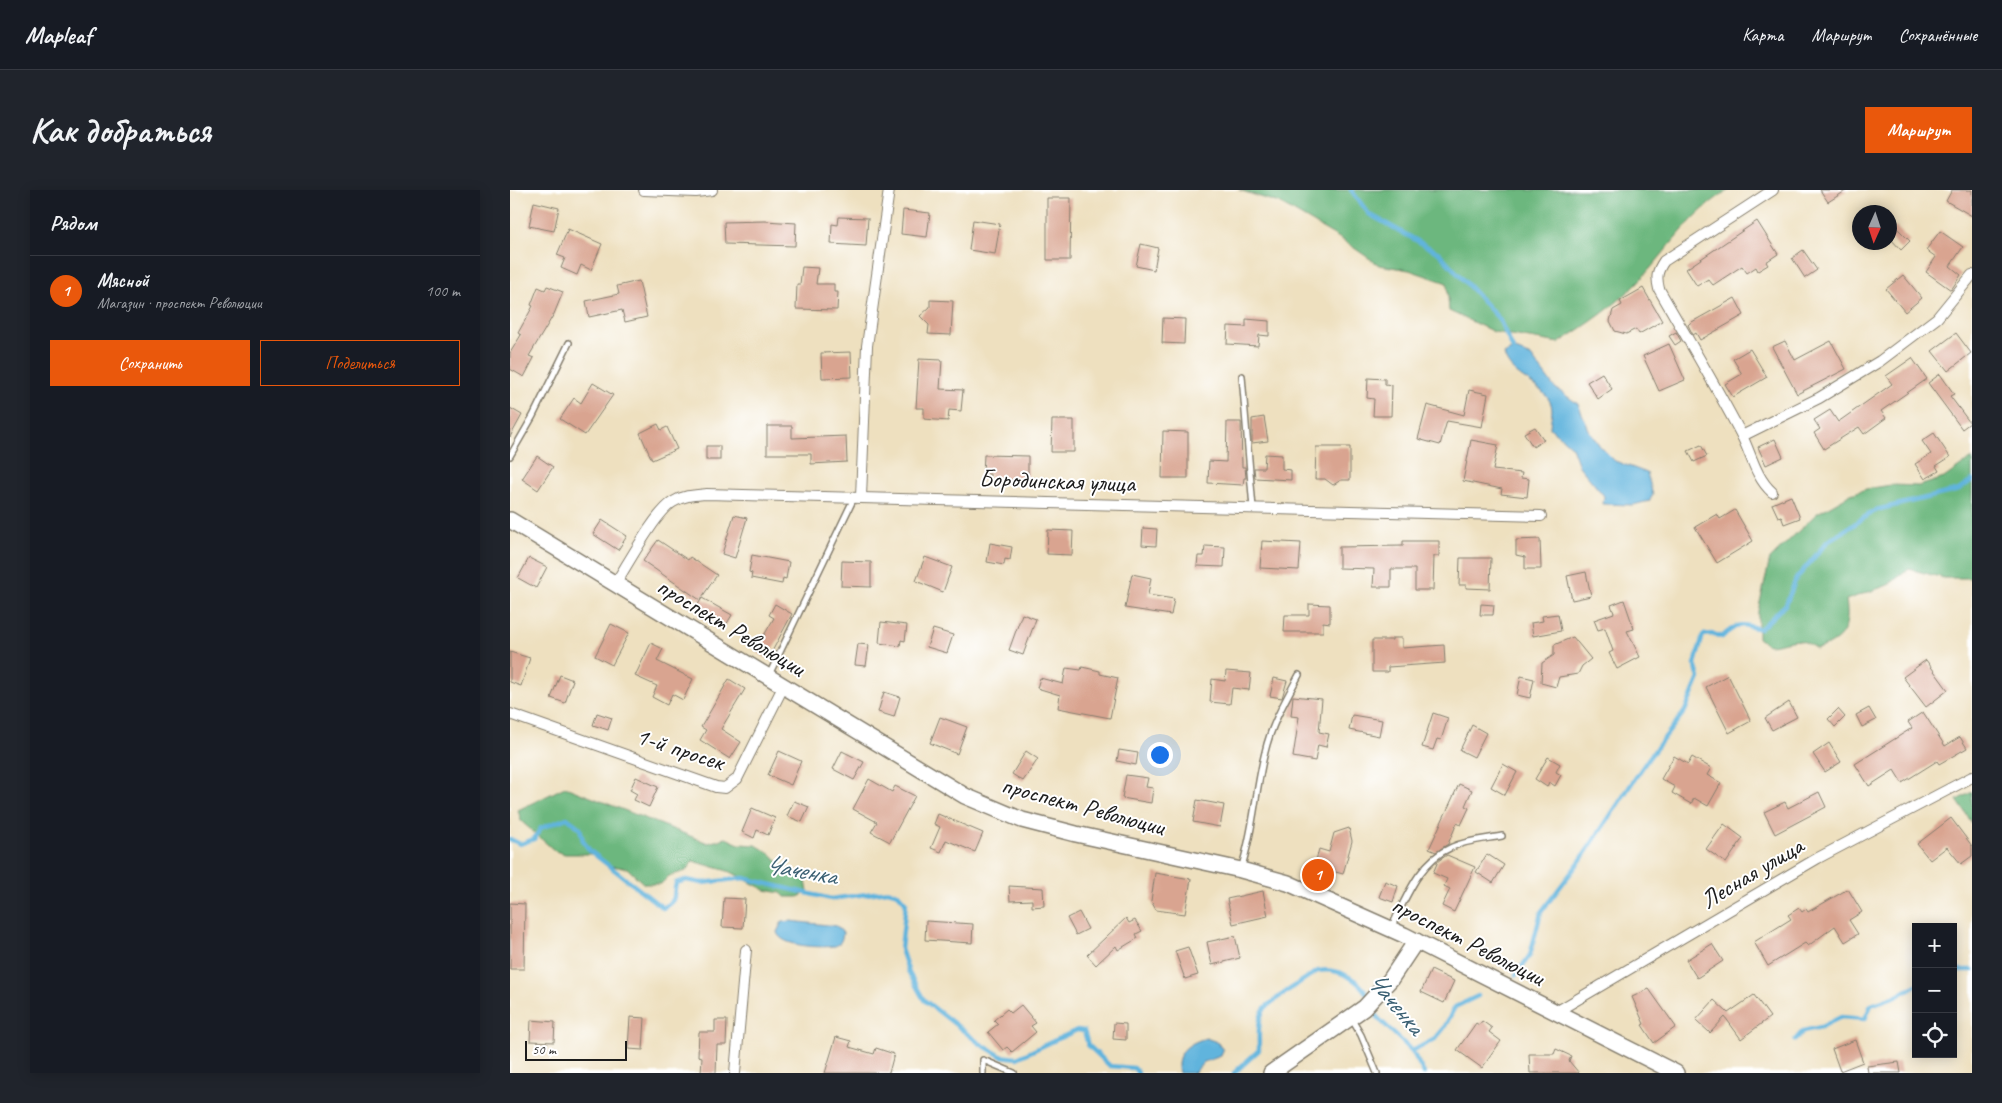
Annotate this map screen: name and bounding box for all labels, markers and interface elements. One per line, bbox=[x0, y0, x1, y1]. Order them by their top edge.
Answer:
text: Mapleaf bbox=[25, 20, 92, 50]
text: Карта bbox=[1742, 24, 1783, 46]
text: Маршрут bbox=[1811, 24, 1871, 46]
text: Сохранённые bbox=[1899, 24, 1977, 46]
button: Маршрут bbox=[1865, 107, 1972, 153]
text: Как добраться bbox=[30, 108, 211, 153]
north arrow bbox=[1852, 205, 1897, 250]
text: Рядом bbox=[50, 210, 97, 236]
text: Мясной bbox=[97, 269, 149, 293]
text: 1 bbox=[62, 281, 70, 301]
text: 100 m bbox=[426, 281, 460, 301]
text: Магазин · проспект Революции bbox=[97, 293, 262, 313]
button: Сохранить bbox=[50, 340, 250, 386]
button: Поделиться bbox=[260, 340, 460, 386]
street label: Бородинская улица bbox=[978, 462, 1137, 500]
street label: проспект Революции bbox=[651, 570, 813, 685]
street label: 1-й просек bbox=[632, 720, 731, 779]
your location bbox=[1147, 742, 1173, 768]
street label: проспект Революции bbox=[998, 769, 1170, 844]
street label: Лесная улица bbox=[1695, 828, 1812, 916]
water label: Чаченка bbox=[763, 847, 843, 893]
pin: 1 bbox=[1302, 856, 1334, 894]
street label: проспект Революции bbox=[1386, 889, 1551, 994]
map controls bbox=[1912, 923, 1957, 1058]
button: + bbox=[1912, 923, 1957, 968]
water label: Чаченка bbox=[1360, 965, 1434, 1044]
button: − bbox=[1912, 968, 1957, 1013]
button: locate bbox=[1912, 1013, 1957, 1058]
scale bar bbox=[525, 1038, 628, 1061]
text: 50 m bbox=[532, 1041, 556, 1058]

